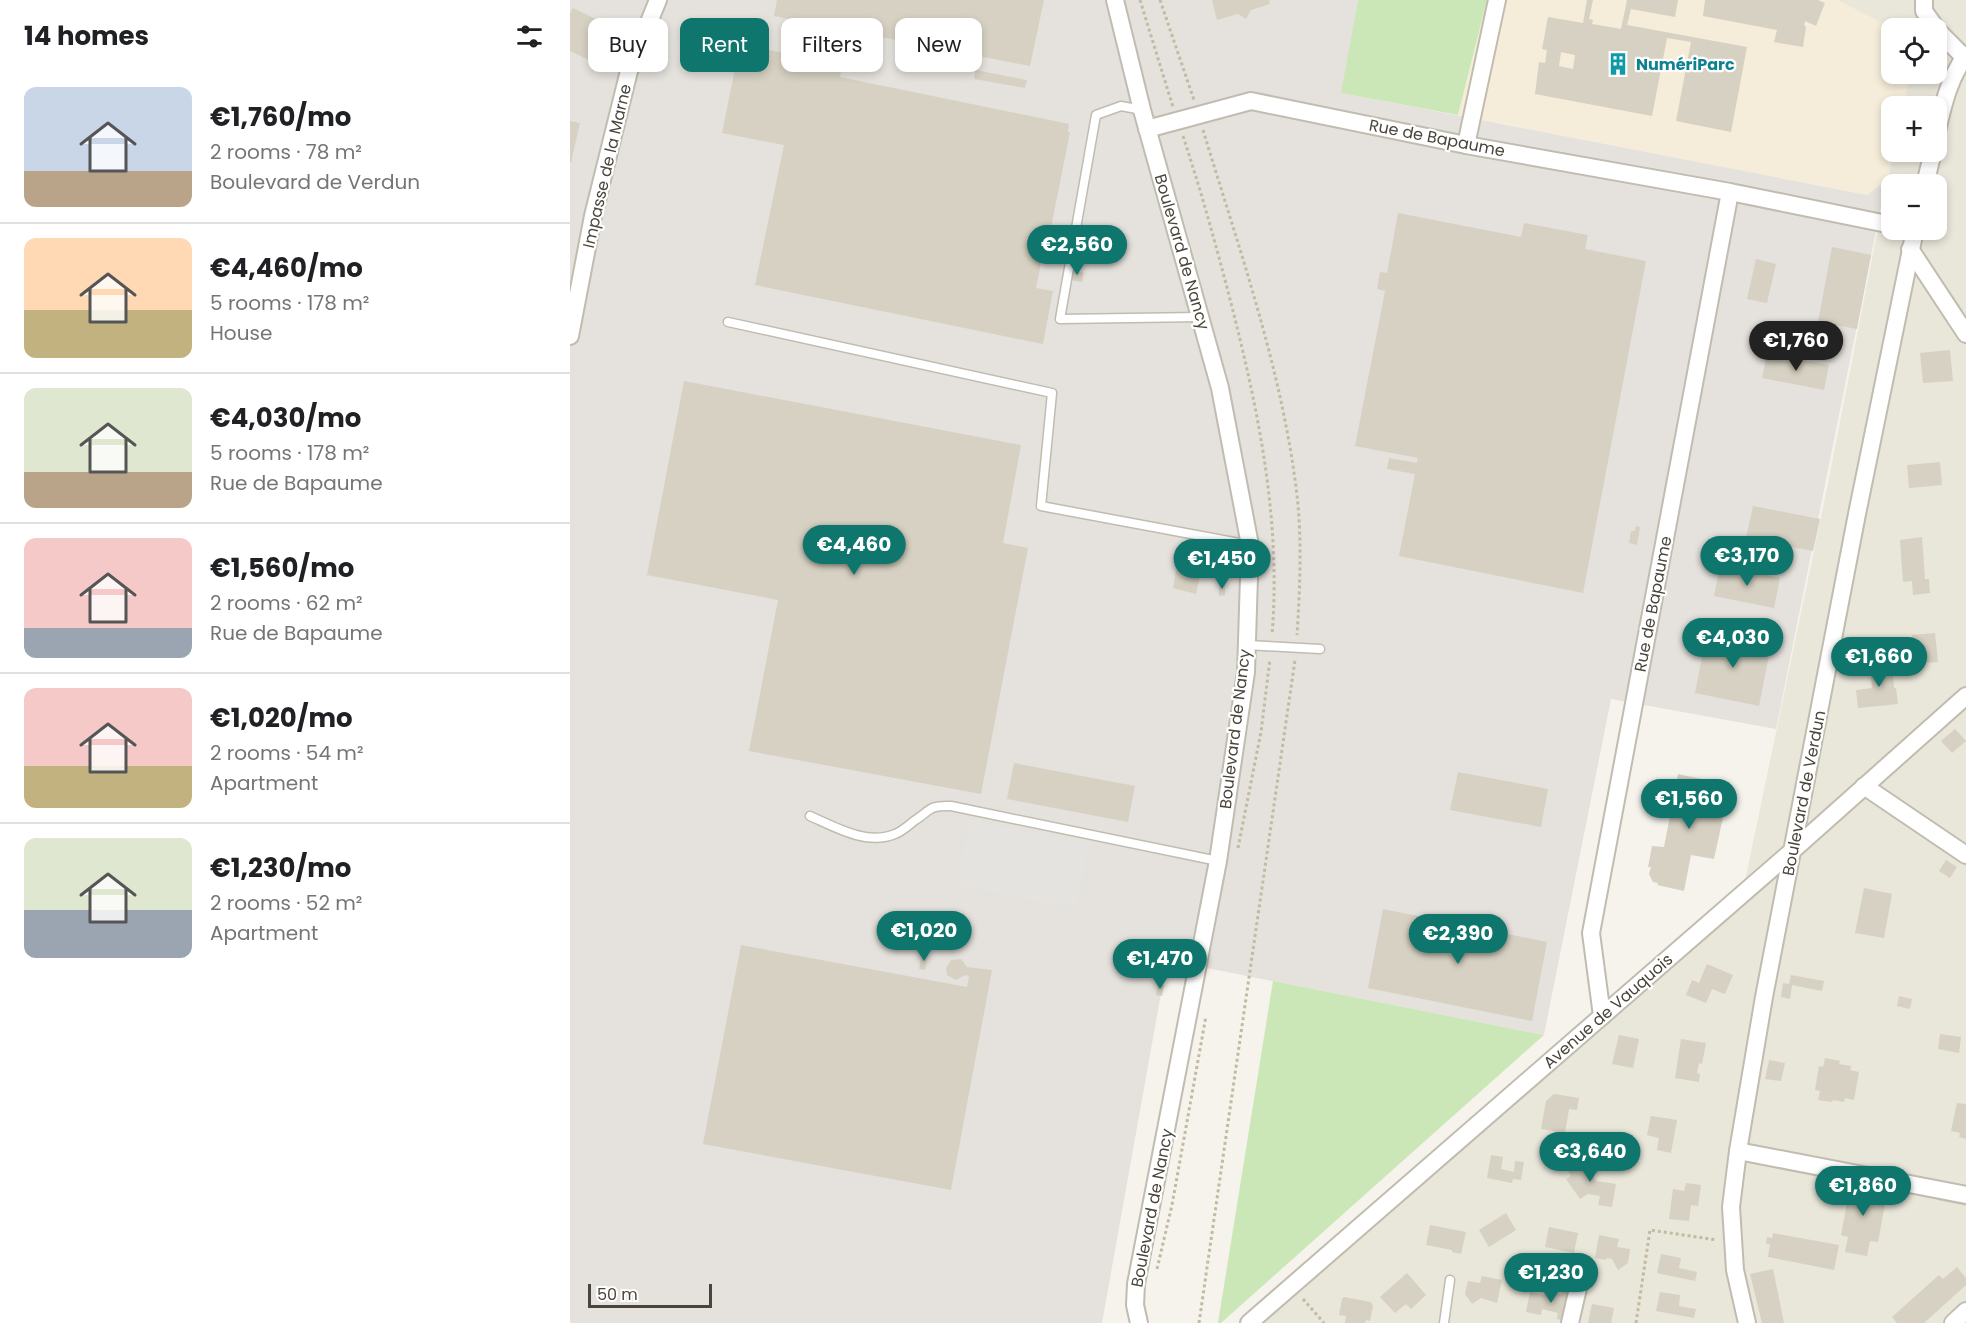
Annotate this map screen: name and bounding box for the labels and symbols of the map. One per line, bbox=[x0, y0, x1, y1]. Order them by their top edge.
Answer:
building icon: NumériParc bbox=[1605, 51, 1631, 77]
place label: NumériParc bbox=[1636, 53, 1735, 76]
street label: Impasse de la Marne bbox=[577, 82, 637, 250]
street label: Rue de Bapaume bbox=[1367, 114, 1507, 162]
street label: Boulevard de Nancy bbox=[1149, 171, 1215, 333]
pin: €2,560 bbox=[1028, 225, 1126, 276]
pin: €1,760 bbox=[1747, 321, 1845, 372]
pin: €4,460 bbox=[805, 525, 903, 576]
street label: Rue de Bapaume bbox=[1629, 534, 1677, 674]
pin: €3,170 bbox=[1698, 536, 1796, 587]
pin: €1,450 bbox=[1173, 539, 1271, 590]
pin: €4,030 bbox=[1684, 618, 1782, 669]
pin: €1,660 bbox=[1830, 637, 1928, 688]
street label: Boulevard de Nancy bbox=[1214, 648, 1256, 810]
street label: Boulevard de Verdun bbox=[1777, 708, 1831, 878]
pin: €1,560 bbox=[1640, 779, 1738, 830]
pin: €1,020 bbox=[875, 911, 973, 962]
pin: €2,390 bbox=[1409, 914, 1507, 965]
pin: €1,470 bbox=[1111, 939, 1209, 990]
street label: Avenue de Vauquois bbox=[1538, 948, 1678, 1074]
street label: Boulevard de Nancy bbox=[1125, 1127, 1179, 1289]
pin: €3,640 bbox=[1541, 1132, 1639, 1183]
pin: €1,860 bbox=[1814, 1166, 1912, 1217]
pin: €1,230 bbox=[1502, 1253, 1600, 1304]
scale bar bbox=[588, 1281, 712, 1308]

